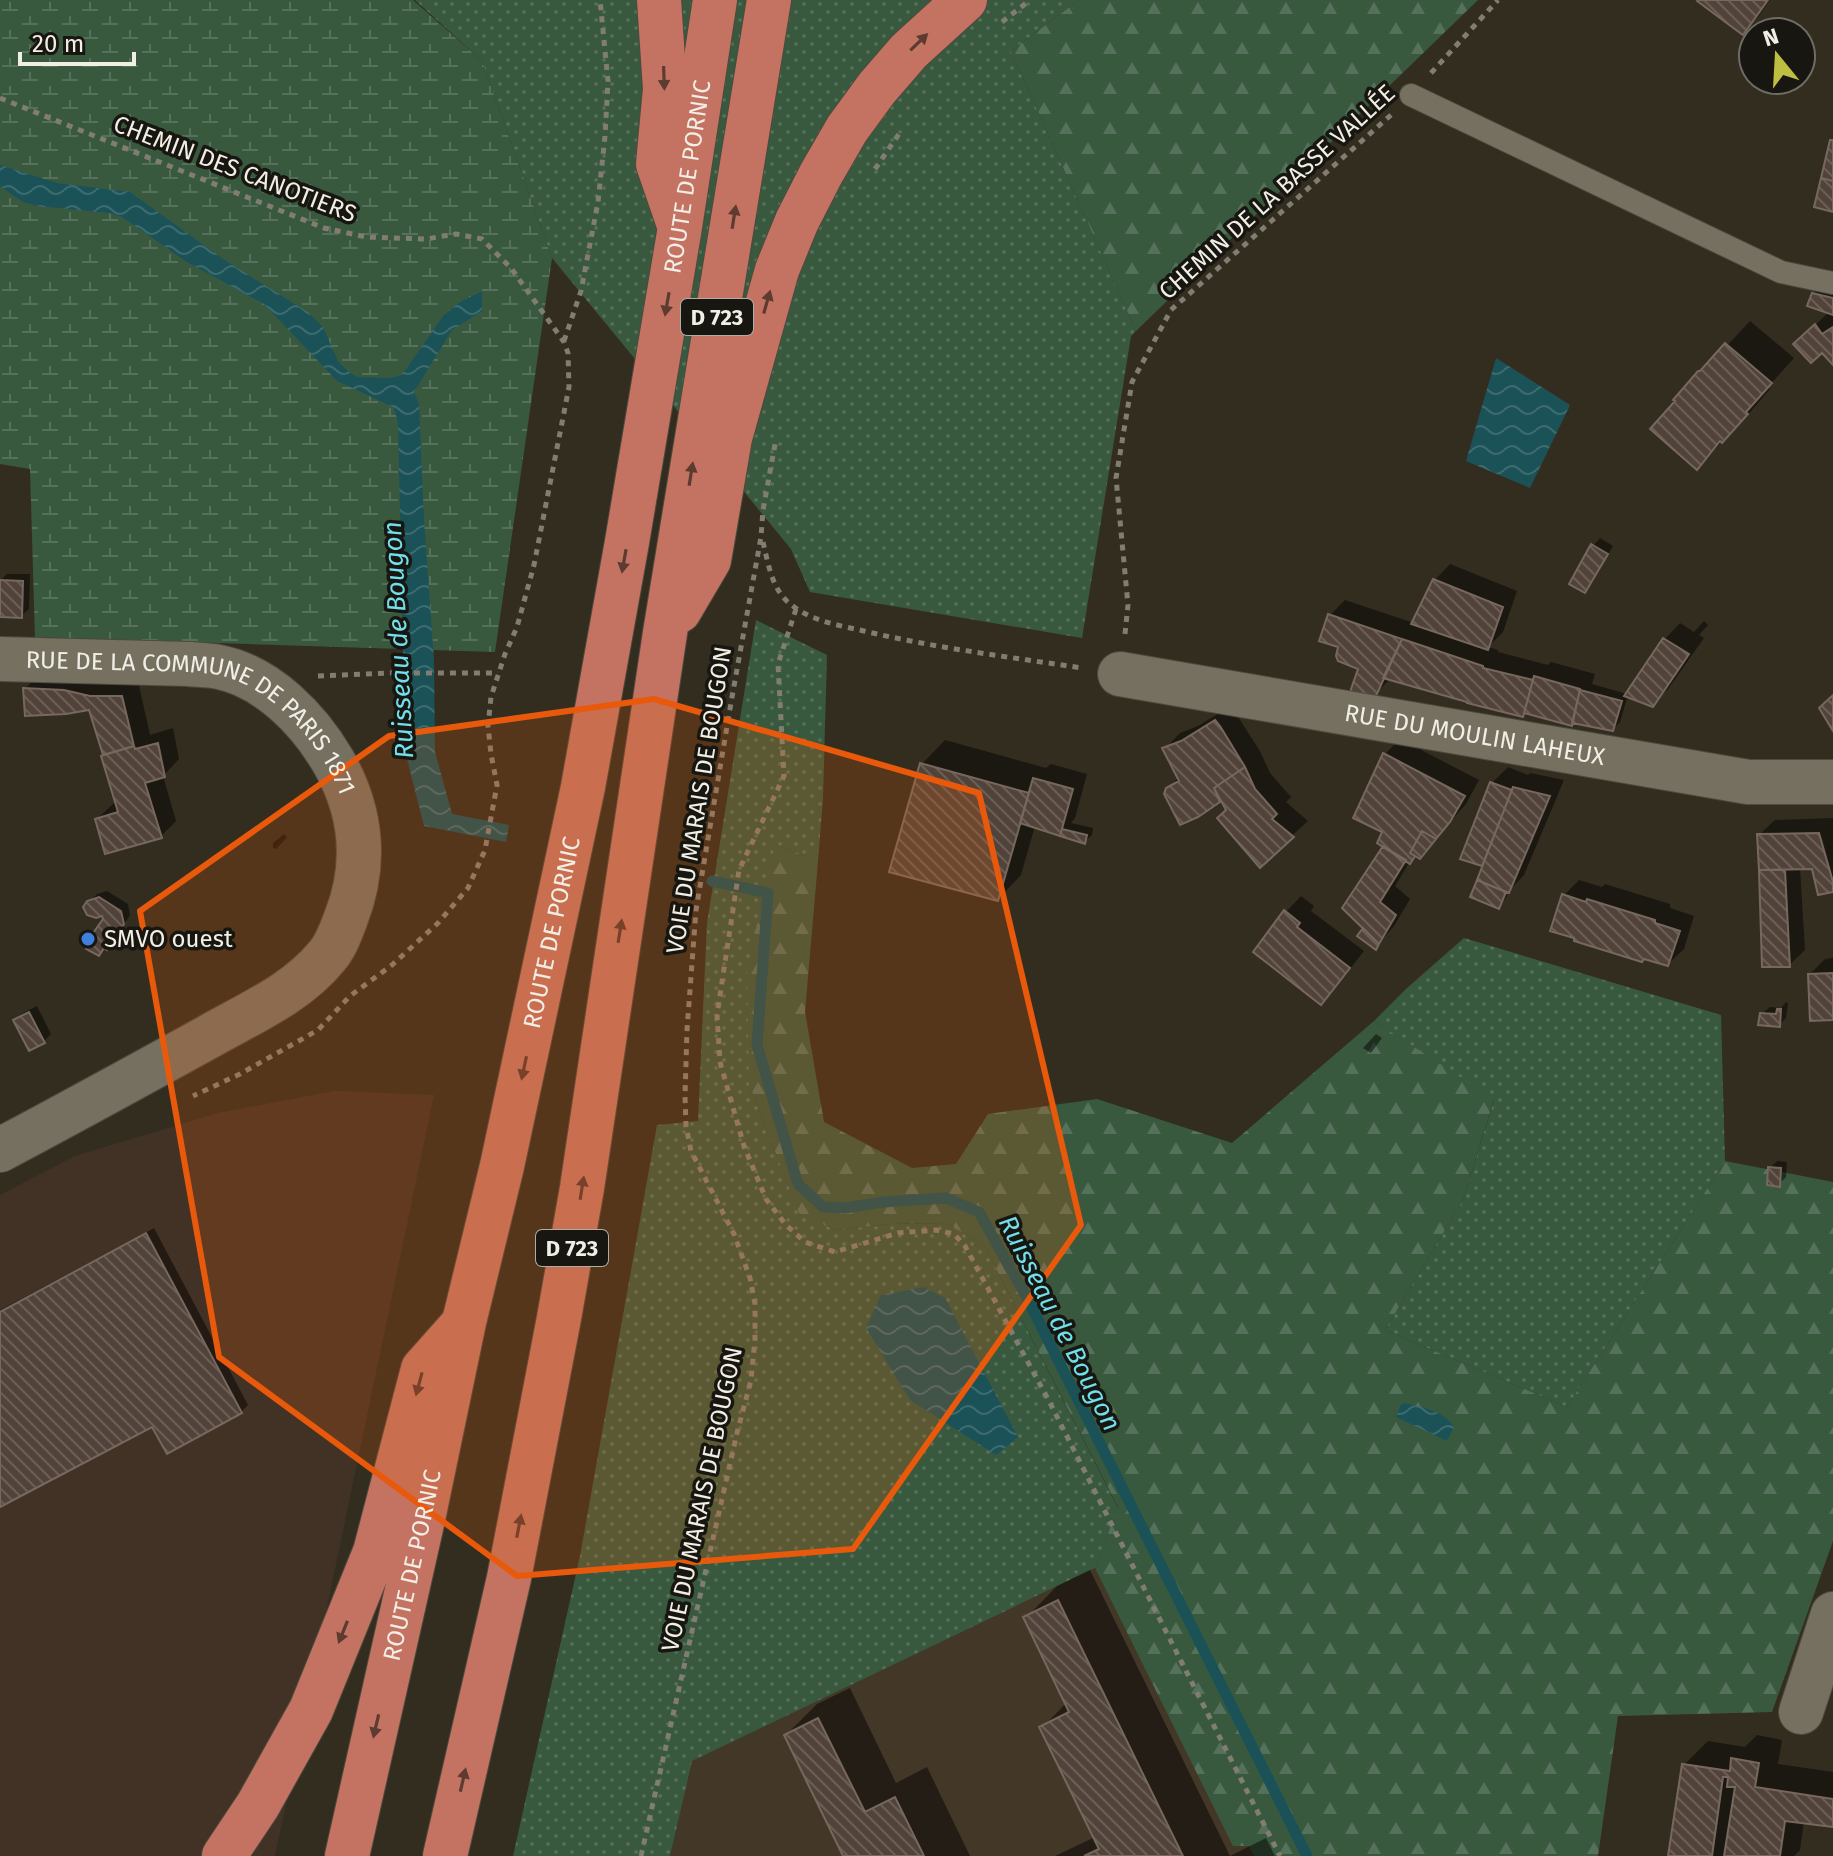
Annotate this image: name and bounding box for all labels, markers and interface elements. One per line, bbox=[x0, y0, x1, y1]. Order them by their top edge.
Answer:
scale bar bbox=[20, 16, 134, 66]
north arrow bbox=[1737, 16, 1817, 96]
text: N bbox=[1760, 22, 1782, 53]
text: 20 m bbox=[32, 30, 84, 58]
one-way arrow bbox=[909, 33, 928, 51]
one-way arrow bbox=[658, 66, 671, 91]
street label: ROUTE DE PORNIC bbox=[658, 78, 716, 275]
street label: CHEMIN DE LA BASSE VALLÉE bbox=[1153, 78, 1401, 305]
street label: CHEMIN DES CANOTIERS bbox=[110, 110, 360, 228]
one-way arrow bbox=[728, 204, 740, 229]
one-way arrow bbox=[761, 290, 774, 314]
one-way arrow bbox=[660, 292, 673, 317]
road number: D 723 bbox=[681, 299, 753, 335]
one-way arrow bbox=[686, 461, 698, 486]
water label: Ruisseau de Bougon bbox=[377, 521, 420, 759]
one-way arrow bbox=[617, 548, 629, 573]
street label: VOIE DU MARAIS DE BOUGON bbox=[661, 644, 737, 956]
street label: RUE DE LA COMMUNE DE PARIS 1871 bbox=[25, 646, 361, 798]
street label: RUE DU MOULIN LAHEUX bbox=[1343, 699, 1607, 771]
street label: ROUTE DE PORNIC bbox=[518, 834, 586, 1031]
one-way arrow bbox=[614, 918, 627, 943]
place label: SMVO ouest bbox=[104, 925, 233, 953]
marker: SMVO ouest bbox=[79, 930, 97, 948]
one-way arrow bbox=[517, 1055, 529, 1080]
one-way arrow bbox=[576, 1175, 589, 1200]
water label: Ruisseau de Bougon bbox=[992, 1210, 1127, 1436]
road number: D 723 bbox=[536, 1230, 608, 1266]
street label: VOIE DU MARAIS DE BOUGON bbox=[656, 1344, 748, 1654]
one-way arrow bbox=[412, 1371, 424, 1396]
street label: ROUTE DE PORNIC bbox=[377, 1467, 447, 1664]
one-way arrow bbox=[514, 1514, 526, 1539]
one-way arrow bbox=[336, 1620, 349, 1644]
one-way arrow bbox=[369, 1714, 382, 1739]
one-way arrow bbox=[457, 1767, 470, 1792]

